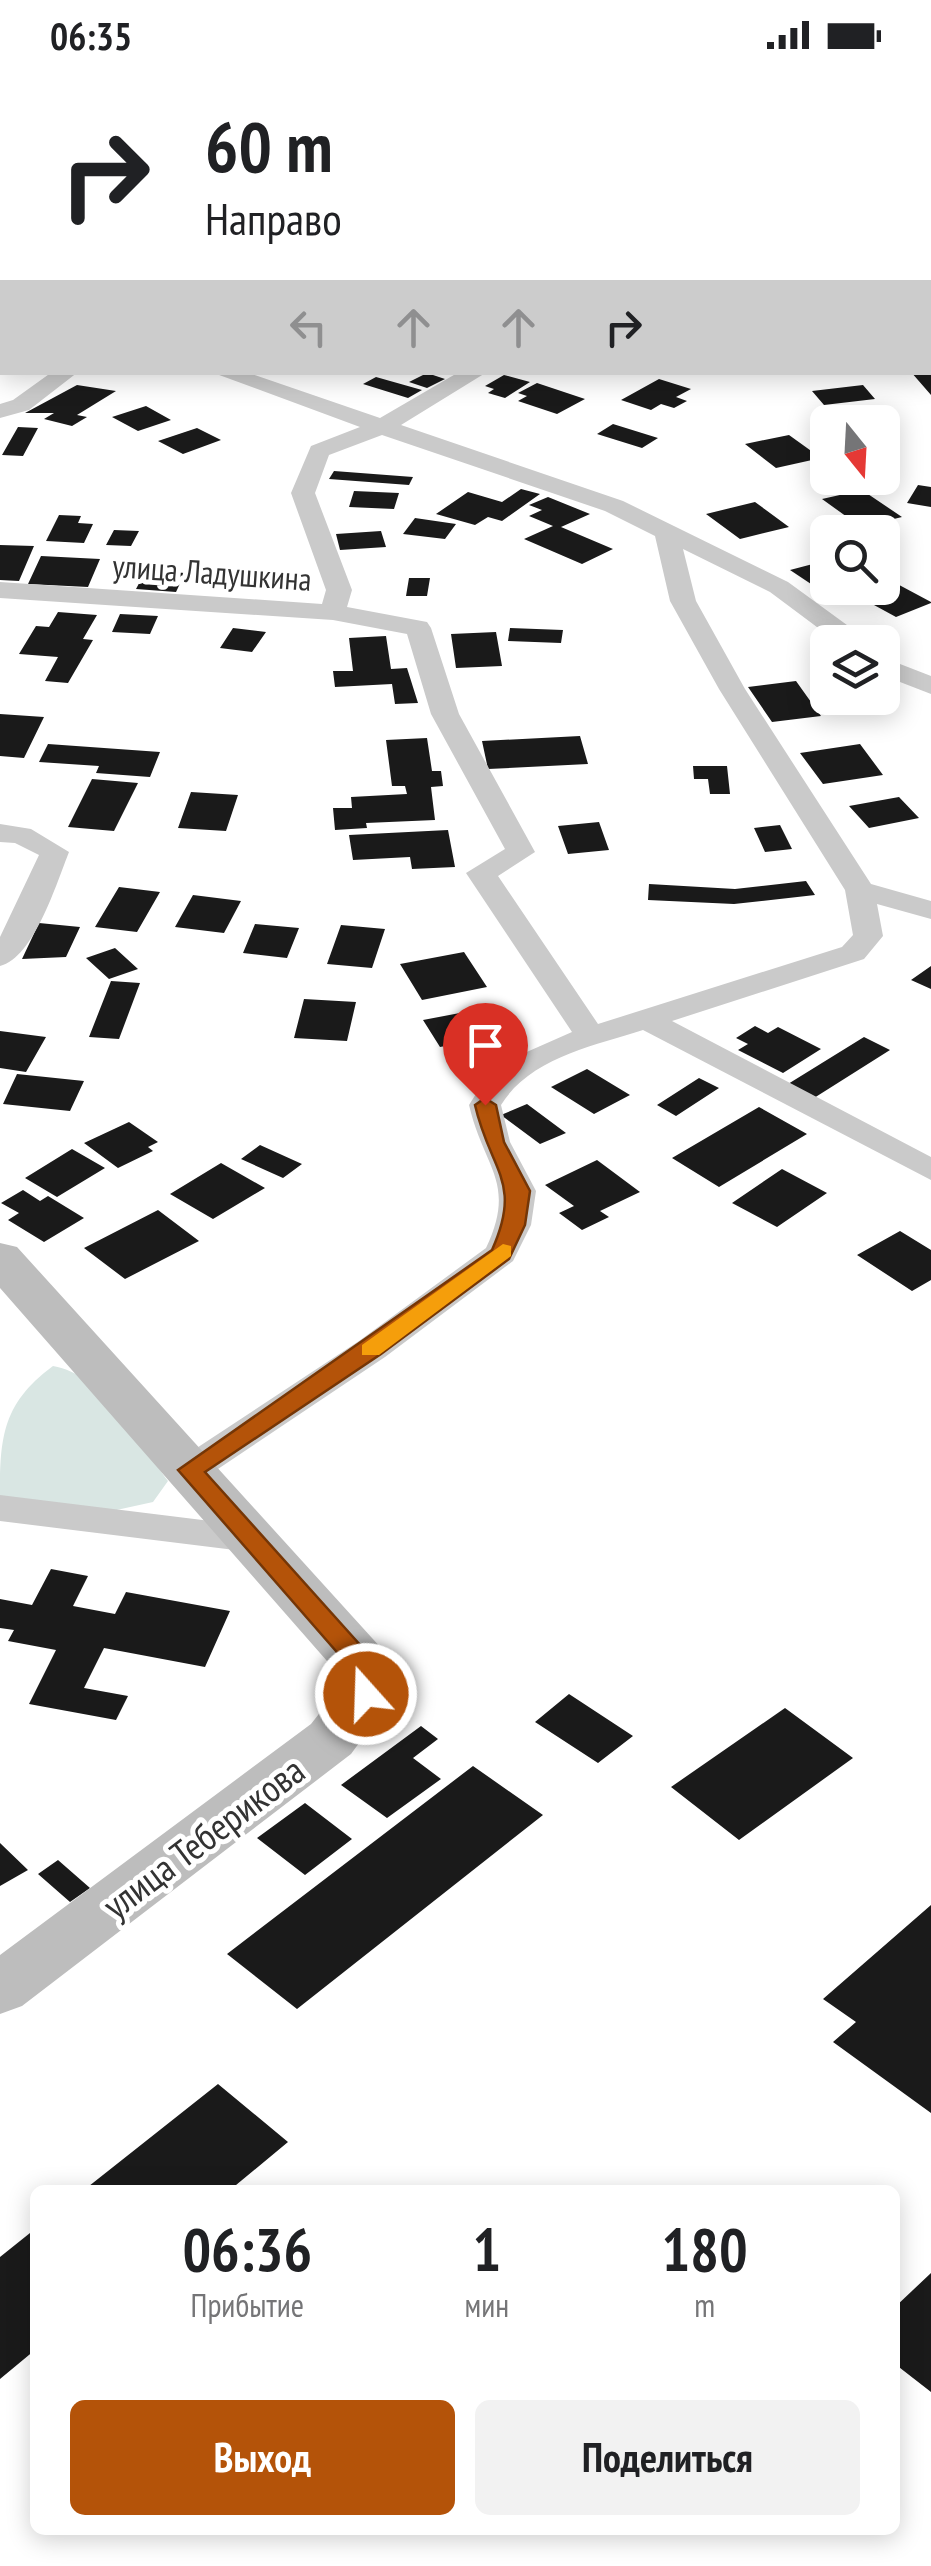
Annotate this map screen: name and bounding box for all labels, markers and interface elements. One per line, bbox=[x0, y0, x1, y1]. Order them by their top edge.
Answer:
text: 06:35 bbox=[50, 11, 132, 60]
text: 60 m bbox=[205, 101, 333, 191]
icon: right bbox=[40, 110, 170, 240]
text: Направо bbox=[205, 189, 342, 247]
icon: left bbox=[281, 300, 336, 355]
icon: ahead bbox=[386, 300, 441, 355]
icon: ahead bbox=[491, 300, 546, 355]
icon: right bbox=[596, 300, 651, 355]
north arrow bbox=[810, 405, 900, 495]
map controls bbox=[810, 405, 900, 715]
button: search bbox=[810, 515, 900, 605]
street label: улица Ладушкина bbox=[111, 544, 313, 600]
button: layers bbox=[810, 625, 900, 715]
pin bbox=[443, 1003, 528, 1106]
icon: arrive bbox=[458, 1018, 513, 1073]
position arrow bbox=[314, 1642, 418, 1746]
street label: улица Теберикова bbox=[92, 1745, 314, 1929]
text: 06:36 bbox=[182, 2210, 312, 2288]
text: 1 bbox=[473, 2210, 501, 2288]
text: 180 bbox=[662, 2210, 748, 2288]
text: Прибытие bbox=[191, 2284, 304, 2326]
text: мин bbox=[465, 2284, 509, 2326]
text: m bbox=[694, 2284, 715, 2326]
button: Выход bbox=[70, 2400, 455, 2515]
button: Поделиться bbox=[475, 2400, 860, 2515]

